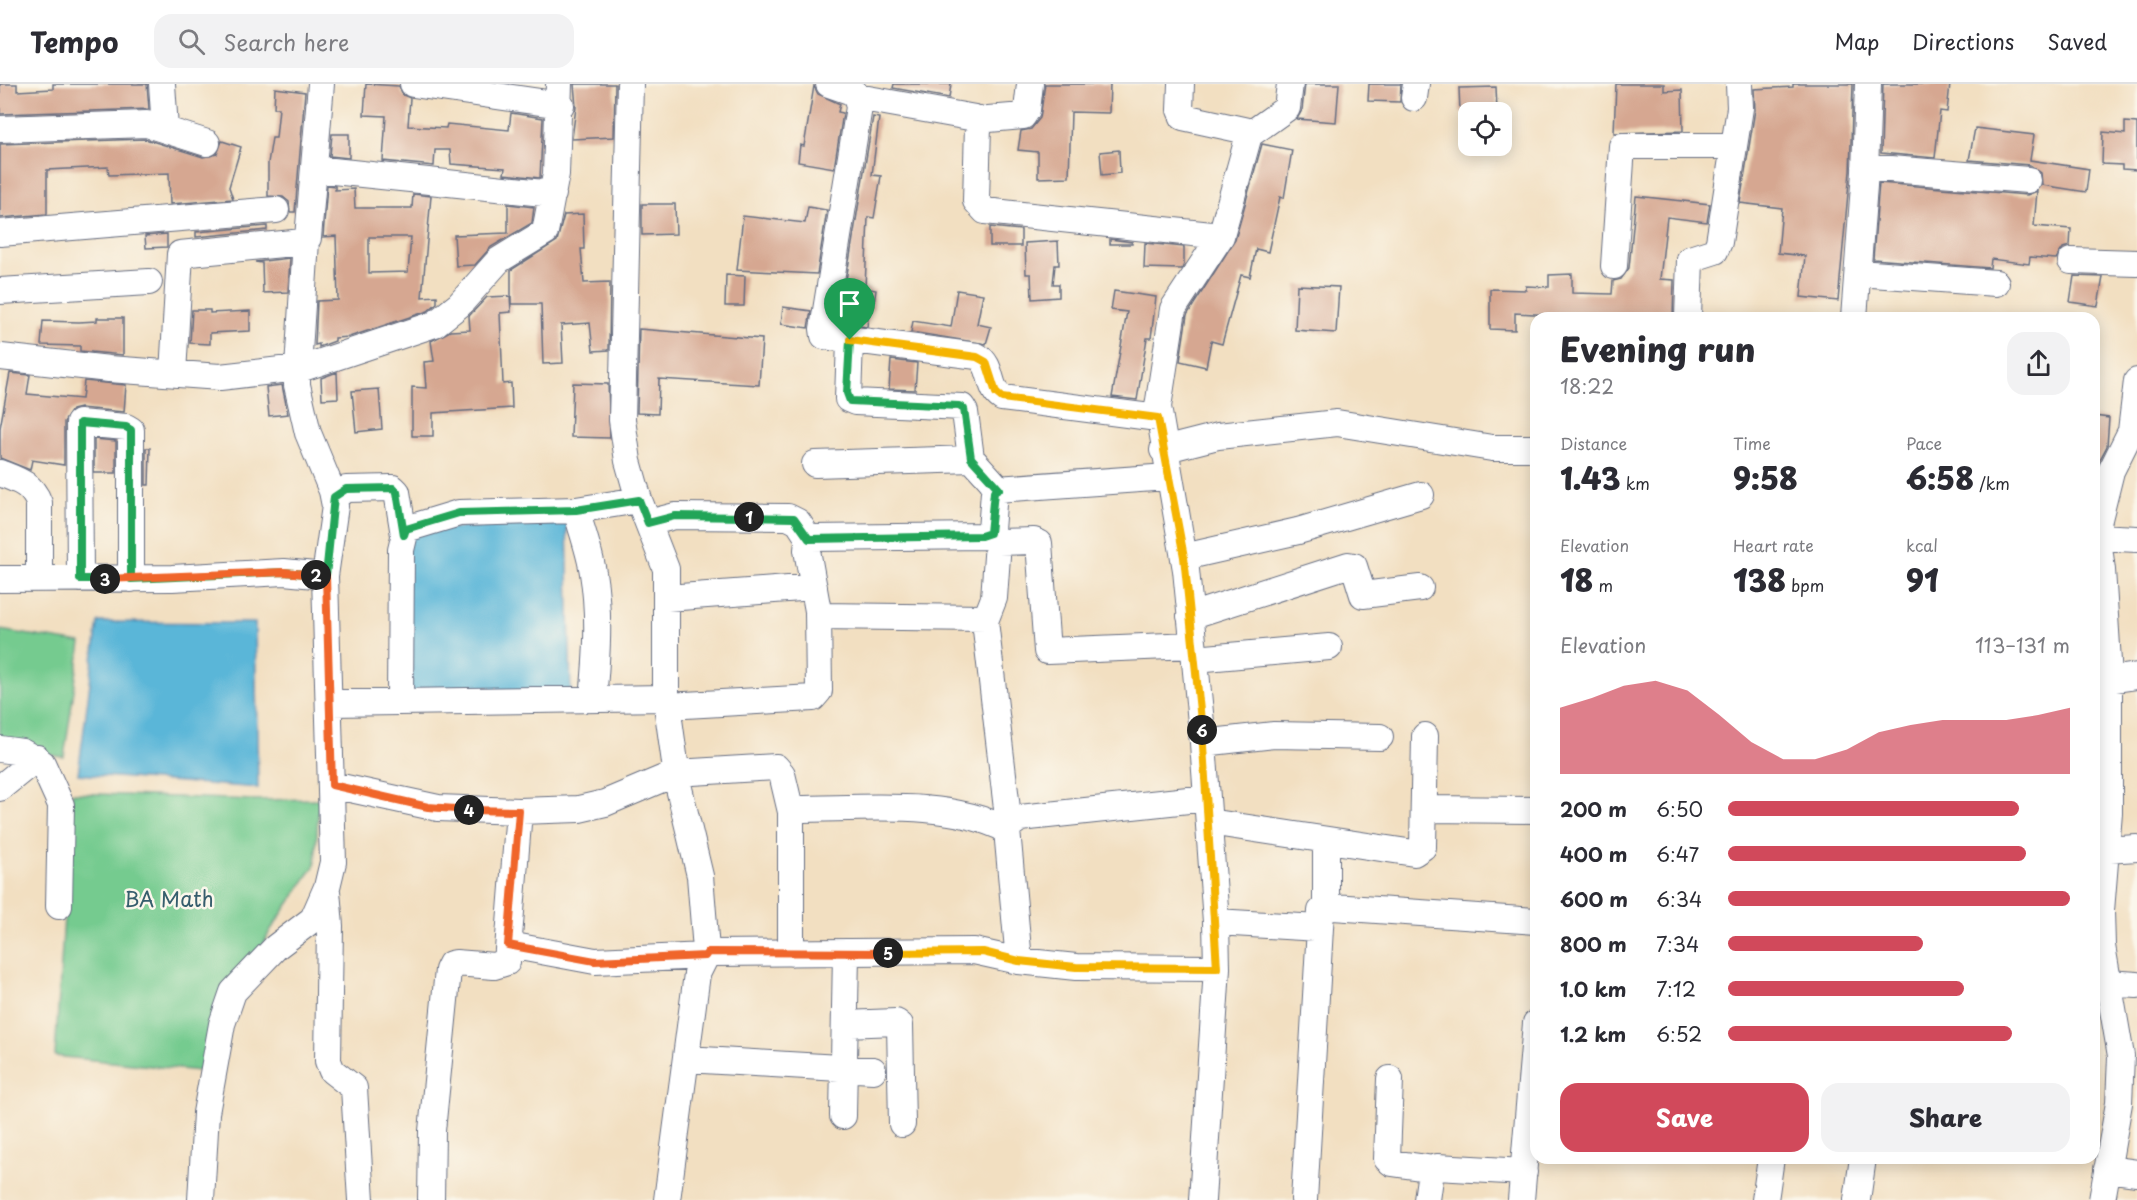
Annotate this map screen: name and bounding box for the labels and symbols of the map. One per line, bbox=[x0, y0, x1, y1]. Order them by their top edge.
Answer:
pin bbox=[824, 278, 875, 340]
pin: 1 bbox=[734, 502, 764, 532]
pin: 2 bbox=[301, 560, 331, 590]
pin: 3 bbox=[90, 564, 120, 594]
pin: 6 bbox=[1187, 715, 1217, 745]
pin: 4 bbox=[454, 795, 484, 825]
park label: BA Math bbox=[124, 882, 214, 914]
pin: 5 bbox=[873, 938, 903, 968]

